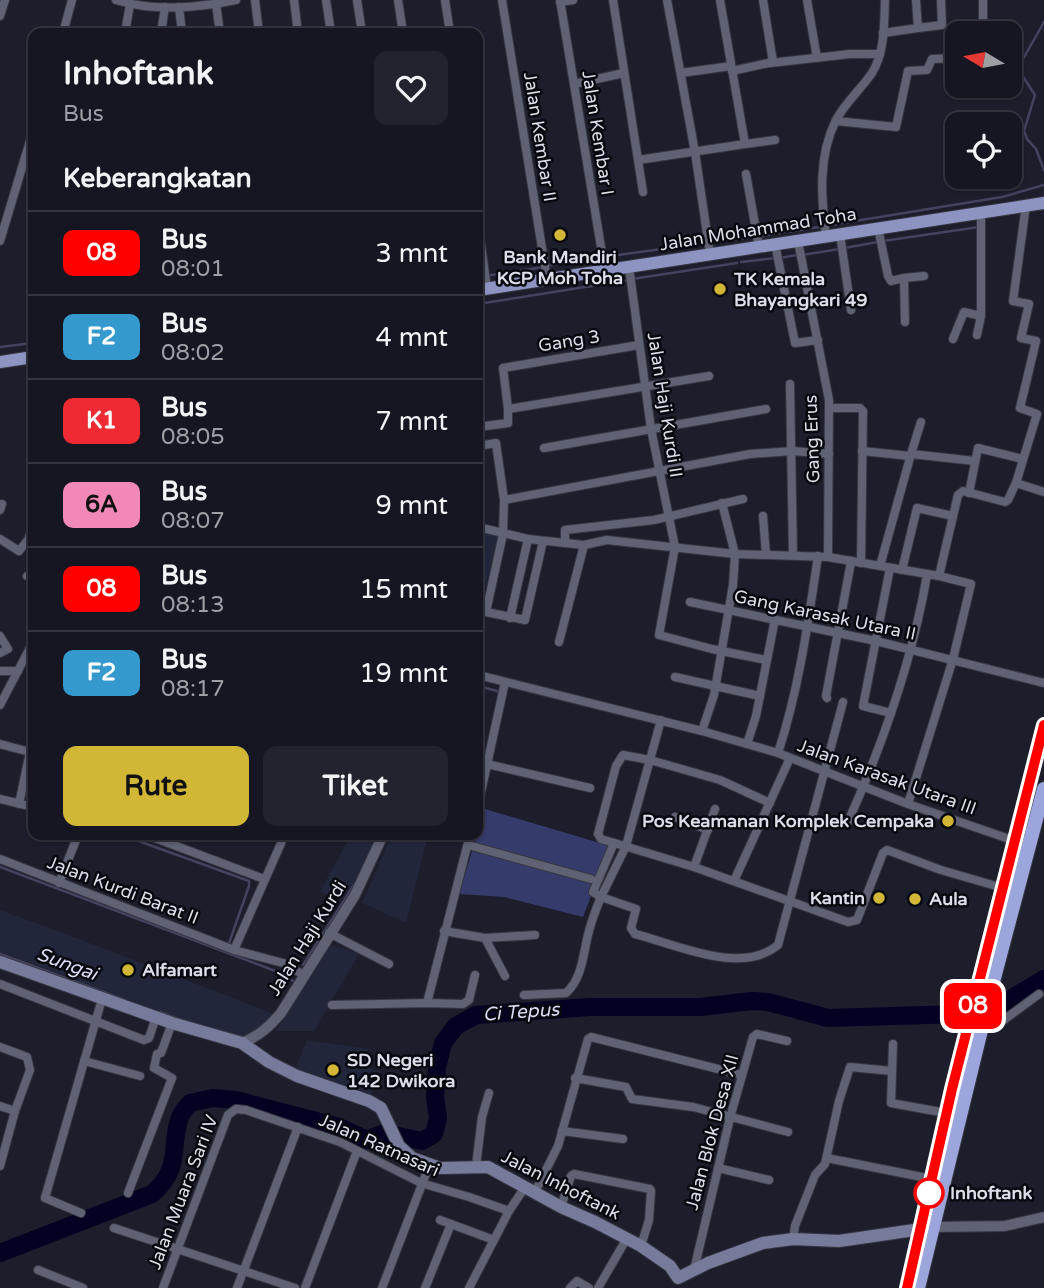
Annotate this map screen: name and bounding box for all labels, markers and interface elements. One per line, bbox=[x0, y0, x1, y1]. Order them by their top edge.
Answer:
north arrow bbox=[945, 21, 1022, 98]
map controls bbox=[945, 21, 1022, 189]
button: heart bbox=[374, 51, 448, 125]
text: Inhoftank bbox=[63, 54, 214, 93]
street label: Jalan Kembar I bbox=[577, 69, 619, 197]
street label: Jalan Kembar II bbox=[519, 71, 561, 203]
text: Bus bbox=[63, 100, 104, 128]
button: locate bbox=[945, 112, 1022, 189]
text: Keberangkatan bbox=[63, 163, 252, 194]
street label: Jalan Mohammad Toha bbox=[658, 203, 858, 255]
text: Bus bbox=[161, 224, 207, 255]
marker: Bank Mandiri KCP Moh Toha bbox=[552, 227, 568, 243]
text: 08 bbox=[86, 238, 117, 267]
text: 3 mnt bbox=[376, 238, 448, 269]
place label: Bank Mandiri KCP Moh Toha bbox=[497, 246, 623, 289]
text: 08:01 bbox=[161, 255, 225, 283]
place label: TK Kemala Bhayangkari 49 bbox=[733, 268, 868, 311]
marker: TK Kemala Bhayangkari 49 bbox=[712, 281, 728, 297]
text: Bus bbox=[161, 308, 207, 339]
text: F2 bbox=[87, 322, 116, 351]
text: 4 mnt bbox=[376, 322, 448, 353]
street label: Gang 3 bbox=[537, 325, 601, 357]
street label: Jalan Haji Kurdi II bbox=[643, 331, 687, 479]
text: 08:02 bbox=[161, 339, 225, 367]
text: Bus bbox=[161, 392, 207, 423]
street label: Gang Erus bbox=[799, 394, 825, 484]
text: K1 bbox=[86, 406, 117, 435]
text: 7 mnt bbox=[376, 406, 448, 437]
text: 08:05 bbox=[161, 423, 225, 451]
text: Bus bbox=[161, 476, 207, 507]
text: 6A bbox=[85, 490, 118, 519]
text: 9 mnt bbox=[376, 490, 448, 521]
text: 08:07 bbox=[161, 507, 225, 535]
text: Bus bbox=[161, 560, 207, 591]
text: 08 bbox=[86, 574, 117, 603]
text: 15 mnt bbox=[359, 574, 448, 605]
street label: Gang Karasak Utara II bbox=[732, 585, 918, 645]
text: 08:13 bbox=[161, 591, 225, 619]
text: Bus bbox=[161, 644, 207, 675]
text: F2 bbox=[87, 658, 116, 687]
text: 19 mnt bbox=[359, 658, 448, 689]
text: 08:17 bbox=[161, 675, 225, 703]
street label: Jalan Karasak Utara III bbox=[795, 734, 979, 820]
button: Rute bbox=[63, 746, 249, 826]
button: Tiket bbox=[263, 746, 448, 826]
place label: Pos Keamanan Komplek Cempaka bbox=[642, 810, 934, 832]
marker: Pos Keamanan Komplek Cempaka bbox=[940, 813, 956, 829]
street label: Jalan Kurdi Barat II bbox=[44, 851, 202, 929]
street label: Jalan Haji Kurdi bbox=[263, 876, 351, 1000]
place label: Kantin bbox=[810, 887, 865, 909]
place label: Aula bbox=[929, 888, 968, 910]
marker: Kantin bbox=[871, 890, 887, 906]
marker: Aula bbox=[907, 891, 923, 907]
water label: Sungai bbox=[34, 943, 102, 986]
place label: Alfamart bbox=[142, 959, 217, 981]
marker: Alfamart bbox=[120, 962, 136, 978]
line badge: 08 bbox=[942, 983, 1004, 1029]
text: 08 bbox=[958, 991, 988, 1020]
water label: Ci Tepus bbox=[482, 998, 562, 1026]
place label: SD Negeri 142 Dwikora bbox=[347, 1049, 455, 1092]
street label: Jalan Blok Desa XII bbox=[681, 1052, 743, 1212]
marker: SD Negeri 142 Dwikora bbox=[325, 1062, 341, 1078]
street label: Jalan Ratnasari bbox=[315, 1109, 443, 1181]
street label: Jalan Muara Sari IV bbox=[143, 1111, 223, 1272]
street label: Jalan Inhoftank bbox=[498, 1145, 624, 1225]
marker: Inhoftank bbox=[914, 1178, 944, 1208]
place label: Inhoftank bbox=[950, 1182, 1032, 1204]

